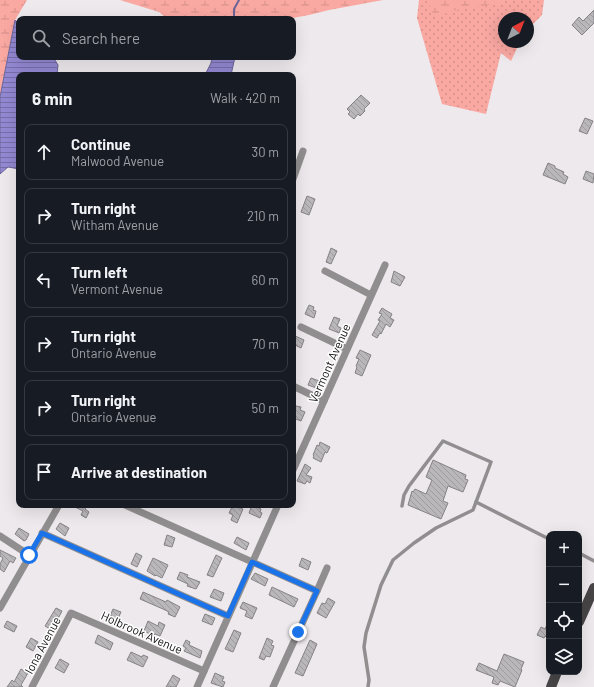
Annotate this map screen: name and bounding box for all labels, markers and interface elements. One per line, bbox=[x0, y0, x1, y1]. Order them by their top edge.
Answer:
north arrow bbox=[498, 12, 534, 48]
search box bbox=[16, 16, 296, 60]
icon: search bbox=[30, 27, 52, 49]
text: Search here bbox=[62, 29, 140, 47]
text: 6 min bbox=[32, 88, 72, 108]
text: Walk · 420 m bbox=[210, 90, 280, 106]
text: Continue bbox=[71, 135, 131, 153]
icon: ahead bbox=[33, 141, 55, 163]
text: 30 m bbox=[252, 144, 279, 160]
text: Malwood Avenue bbox=[71, 153, 164, 169]
text: Turn right bbox=[71, 199, 136, 217]
icon: right bbox=[33, 205, 55, 227]
text: 210 m bbox=[247, 208, 279, 224]
text: Witham Avenue bbox=[71, 217, 159, 233]
text: Turn left bbox=[71, 263, 127, 281]
icon: left bbox=[33, 269, 55, 291]
text: 60 m bbox=[252, 272, 279, 288]
text: Vermont Avenue bbox=[71, 281, 163, 297]
street label: Vermont Avenue bbox=[305, 321, 353, 405]
text: Turn right bbox=[71, 327, 136, 345]
icon: right bbox=[33, 333, 55, 355]
text: 70 m bbox=[252, 336, 279, 352]
text: Ontario Avenue bbox=[71, 345, 157, 361]
text: Turn right bbox=[71, 391, 136, 409]
icon: right bbox=[33, 397, 55, 419]
text: 50 m bbox=[252, 400, 279, 416]
text: Ontario Avenue bbox=[71, 409, 157, 425]
icon: arrive bbox=[33, 461, 55, 483]
text: Arrive at destination bbox=[71, 463, 207, 481]
map controls bbox=[546, 531, 582, 675]
button: + bbox=[546, 531, 582, 567]
route start bbox=[20, 546, 38, 564]
button: − bbox=[546, 567, 582, 603]
button: locate bbox=[546, 603, 582, 639]
street label: Holbrook Avenue bbox=[99, 608, 185, 656]
street label: Iona Avenue bbox=[21, 614, 63, 676]
route end bbox=[289, 623, 307, 641]
button: layers bbox=[546, 639, 582, 675]

